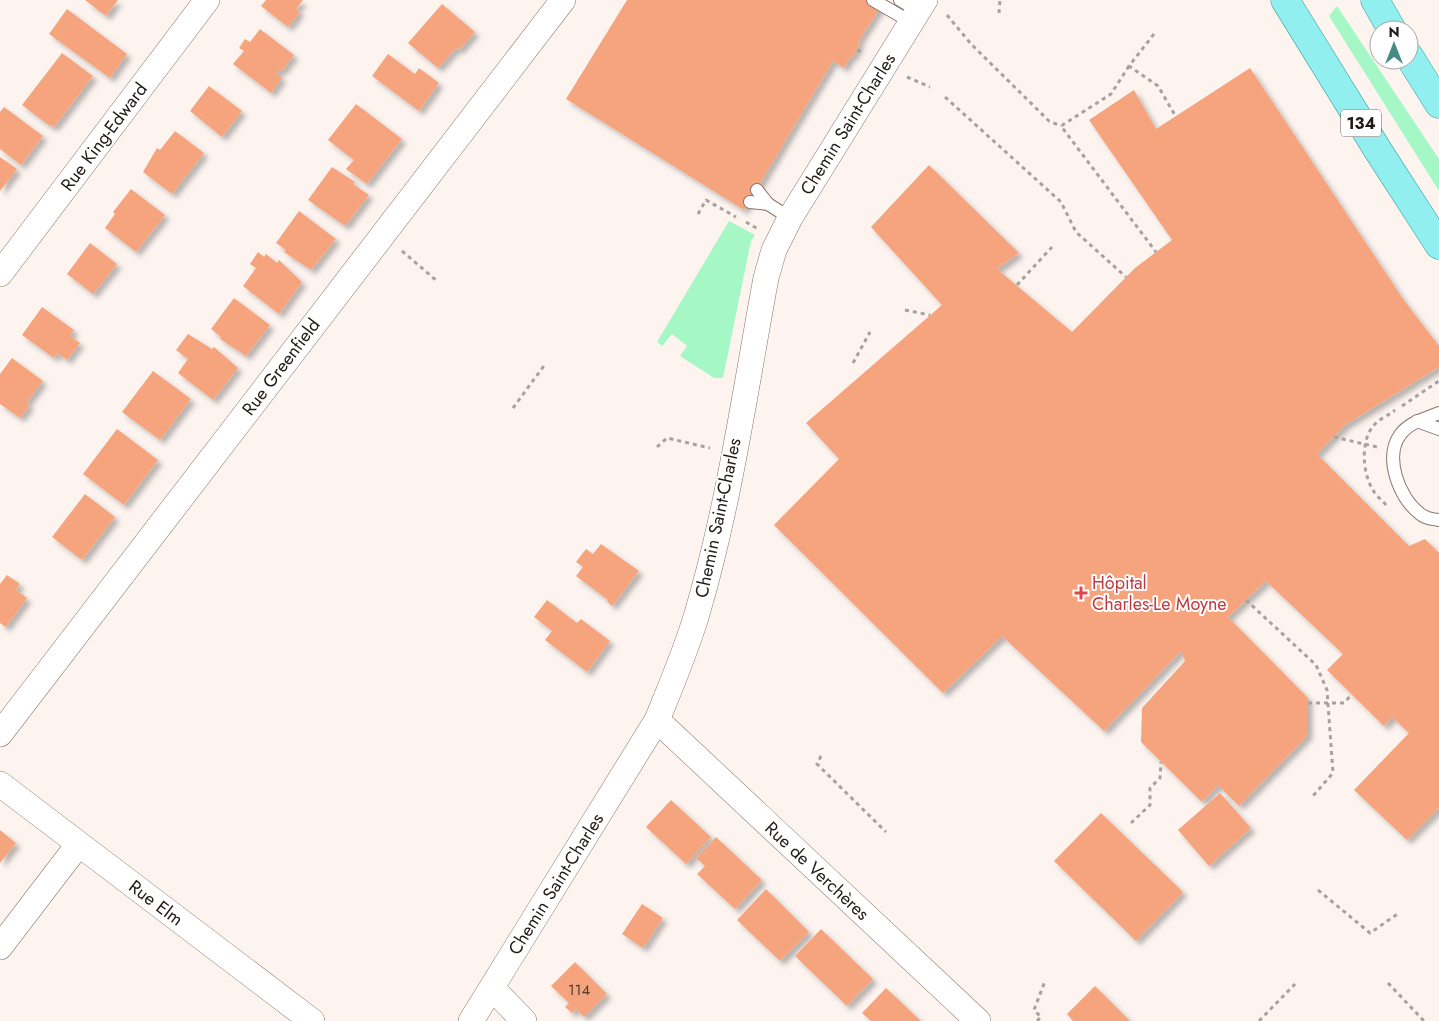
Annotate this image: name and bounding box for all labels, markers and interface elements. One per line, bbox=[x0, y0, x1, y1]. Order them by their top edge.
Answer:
north arrow bbox=[1369, 20, 1419, 70]
text: N bbox=[1388, 22, 1400, 42]
street label: Chemin Saint-Charles bbox=[794, 48, 902, 200]
street label: Rue King-Edward bbox=[54, 77, 154, 197]
road number: 134 bbox=[1341, 110, 1381, 136]
street label: Rue Greenfield bbox=[236, 313, 326, 421]
street label: Chemin Saint-Charles bbox=[688, 436, 748, 600]
place label: Hôpital Charles-Le Moyne bbox=[1092, 570, 1227, 617]
marker: Hôpital Charles-Le Moyne bbox=[1074, 586, 1088, 600]
street label: Chemin Saint-Charles bbox=[502, 808, 610, 960]
street label: Rue de Verchères bbox=[759, 816, 875, 926]
street label: Rue Elm bbox=[123, 874, 189, 932]
house number: 114 bbox=[568, 979, 590, 1001]

